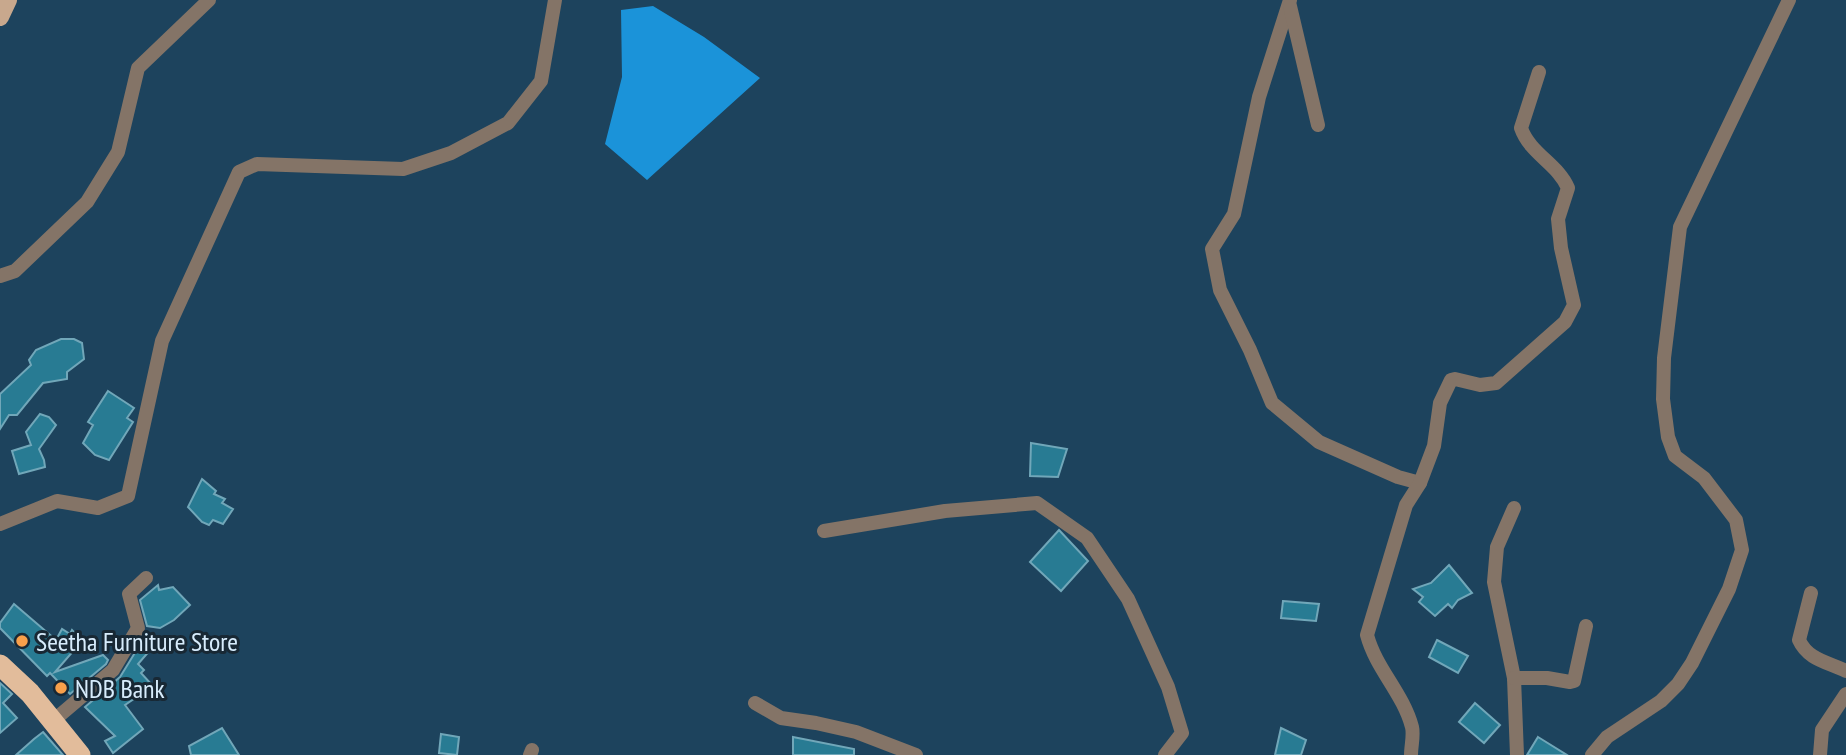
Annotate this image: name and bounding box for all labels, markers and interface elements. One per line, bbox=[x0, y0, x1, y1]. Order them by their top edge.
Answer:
place label: Seetha Furniture Store bbox=[36, 625, 238, 658]
marker: Seetha Furniture Store bbox=[14, 633, 30, 649]
place label: NDB Bank bbox=[75, 672, 165, 705]
marker: NDB Bank bbox=[53, 680, 69, 696]

